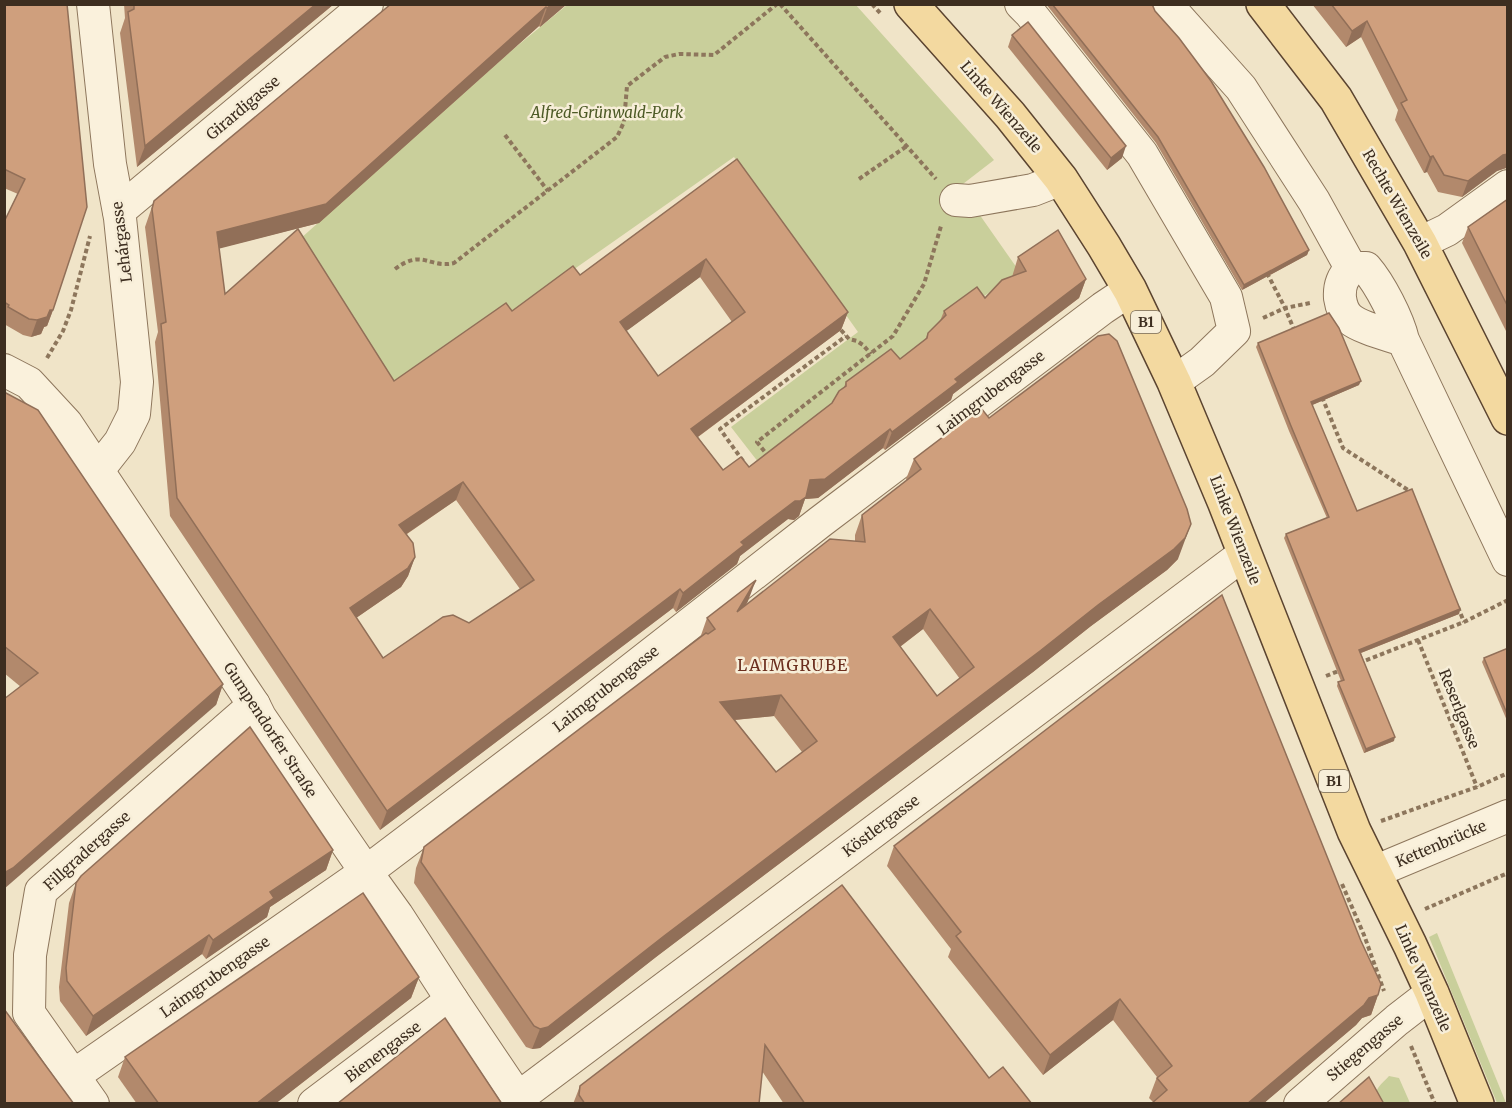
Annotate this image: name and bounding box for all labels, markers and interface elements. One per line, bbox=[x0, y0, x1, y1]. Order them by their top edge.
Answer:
street label: Linke Wienzeile bbox=[956, 57, 1046, 156]
street label: Girardigasse bbox=[202, 71, 283, 144]
park label: Alfred-Grünwald-Park bbox=[530, 103, 684, 122]
street label: Rechte Wienzeile bbox=[1358, 146, 1437, 262]
street label: Lehárgasse bbox=[107, 200, 136, 284]
road number: B1 bbox=[1131, 311, 1161, 333]
street label: Laimgrubengasse bbox=[933, 346, 1048, 439]
street label: Linke Wienzeile bbox=[1206, 473, 1265, 587]
street label: Laimgrubengasse bbox=[549, 641, 663, 736]
district label: LAIMGRUBE bbox=[737, 655, 849, 675]
street label: Gumpendorfer Straße bbox=[220, 658, 321, 801]
street label: Reserlgasse bbox=[1435, 666, 1484, 752]
road number: B1 bbox=[1319, 770, 1349, 792]
street label: Köstlergasse bbox=[839, 790, 923, 861]
street label: Fillgradergasse bbox=[39, 807, 134, 894]
street label: Kettenbrücke bbox=[1393, 816, 1489, 871]
street label: Linke Wienzeile bbox=[1391, 921, 1456, 1034]
street label: Laimgrubengasse bbox=[156, 932, 273, 1021]
street label: Stiegengasse bbox=[1323, 1010, 1407, 1085]
street label: Bienengasse bbox=[341, 1017, 424, 1086]

